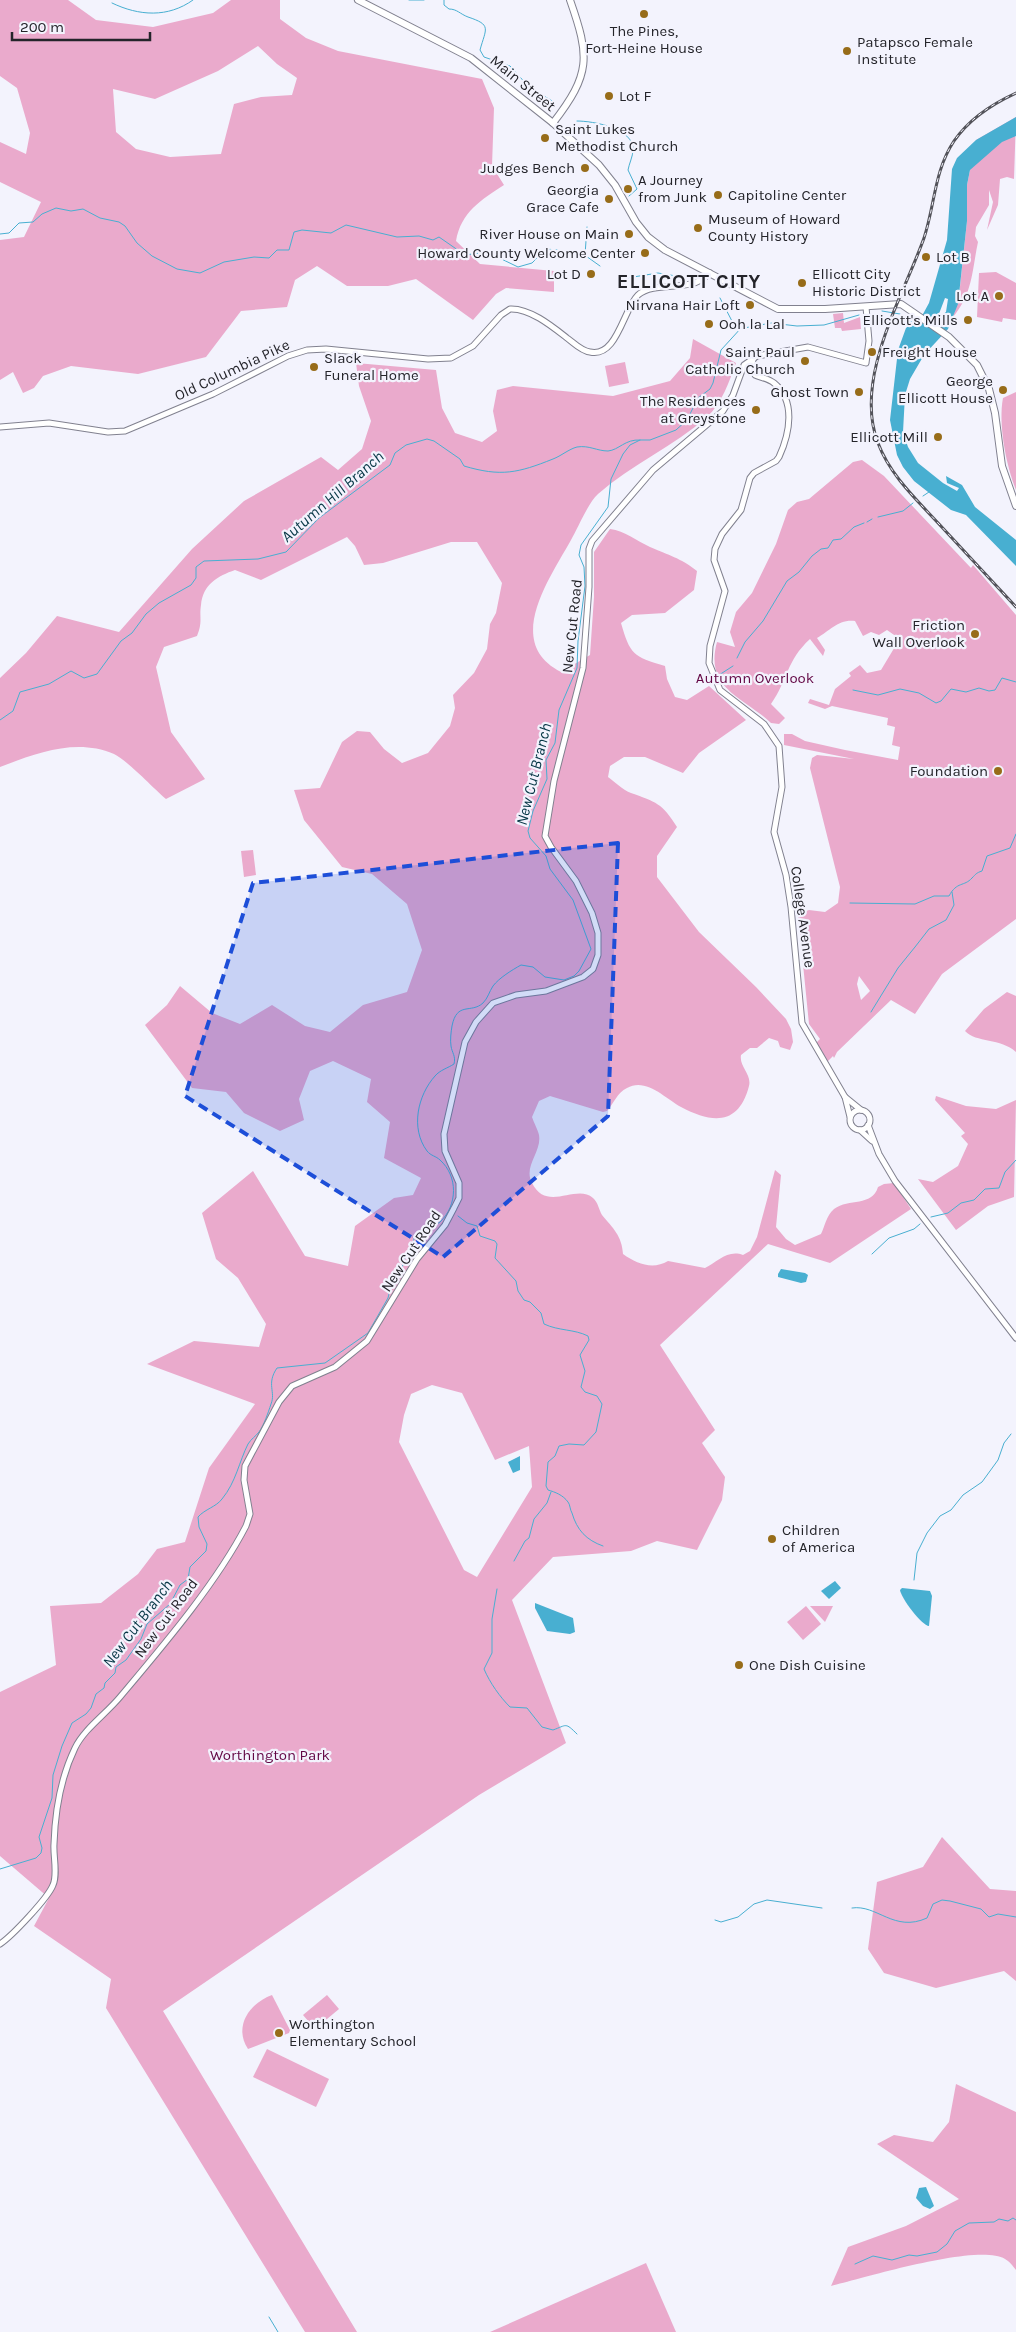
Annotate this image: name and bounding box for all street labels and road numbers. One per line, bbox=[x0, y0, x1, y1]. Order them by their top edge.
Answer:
street label: Main Street bbox=[487, 51, 560, 115]
street label: Old Columbia Pike bbox=[171, 335, 293, 405]
street label: New Cut Road bbox=[558, 578, 586, 674]
street label: College Avenue bbox=[787, 865, 819, 969]
street label: New Cut Road bbox=[377, 1207, 445, 1295]
street label: New Cut Road bbox=[130, 1575, 202, 1661]

